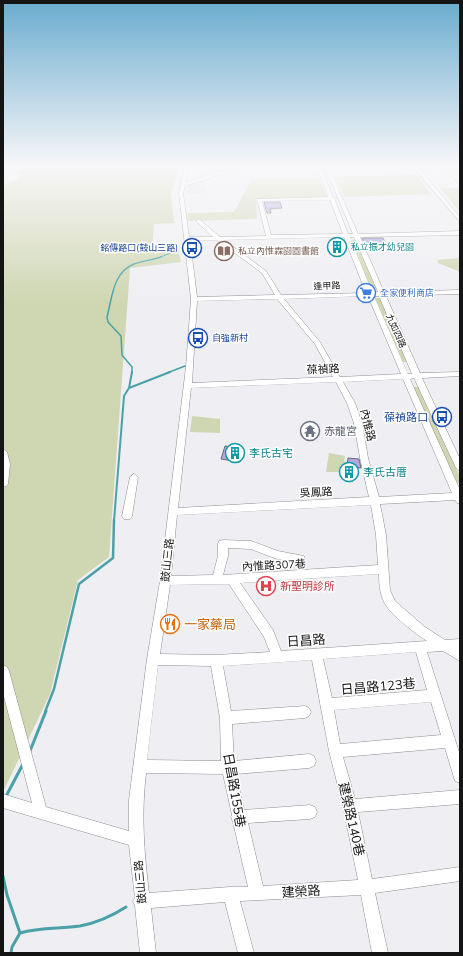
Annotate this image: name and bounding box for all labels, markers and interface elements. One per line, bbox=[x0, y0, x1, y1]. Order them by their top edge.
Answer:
building icon: 私立振才幼兒園 bbox=[326, 236, 348, 258]
bus stop icon: 銘傳路口(鼓山三路) bbox=[181, 237, 203, 259]
library icon: 私立內惟霖園圖書館 bbox=[213, 240, 235, 262]
place label: 私立振才幼兒園 bbox=[351, 241, 414, 252]
place label: 銘傳路口(鼓山三路) bbox=[100, 242, 178, 253]
place label: 私立內惟霖園圖書館 bbox=[238, 245, 319, 256]
street label: 逢甲路 bbox=[313, 280, 341, 291]
supermarket icon: 全家便利商店 bbox=[355, 282, 377, 304]
place label: 全家便利商店 bbox=[380, 287, 434, 298]
street label: 九如四路 bbox=[384, 312, 409, 349]
bus stop icon: 自強新村 bbox=[187, 327, 209, 349]
place label: 自強新村 bbox=[212, 332, 248, 343]
street label: 葆禎路 bbox=[306, 361, 340, 377]
bus stop icon: 葆禎路口 bbox=[431, 406, 453, 428]
street label: 內惟路 bbox=[357, 407, 379, 443]
place label: 葆禎路口 bbox=[384, 410, 428, 424]
temple icon: 赤龍宮 bbox=[299, 420, 321, 442]
place label: 赤龍宮 bbox=[324, 424, 357, 438]
building icon: 李氏古宅 bbox=[224, 442, 246, 464]
place label: 李氏古宅 bbox=[249, 446, 293, 460]
building icon: 李氏古厝 bbox=[338, 461, 360, 483]
place label: 李氏古厝 bbox=[363, 465, 407, 479]
street label: 吳鳳路 bbox=[299, 484, 333, 500]
street label: 鼓山三路 bbox=[158, 537, 176, 583]
street label: 內惟路307巷 bbox=[242, 556, 306, 574]
hospital icon: 新聖明診所 bbox=[255, 575, 277, 597]
place label: 新聖明診所 bbox=[280, 579, 335, 593]
restaurant icon: 一家藥局 bbox=[159, 613, 181, 635]
place label: 一家藥局 bbox=[184, 616, 236, 632]
street label: 日昌路 bbox=[286, 631, 326, 649]
street label: 日昌路123巷 bbox=[340, 675, 416, 697]
street label: 日昌路155巷 bbox=[221, 751, 249, 829]
street label: 建榮路140巷 bbox=[336, 780, 368, 858]
street label: 鼓山三路 bbox=[131, 859, 149, 905]
street label: 建榮路 bbox=[281, 882, 321, 900]

